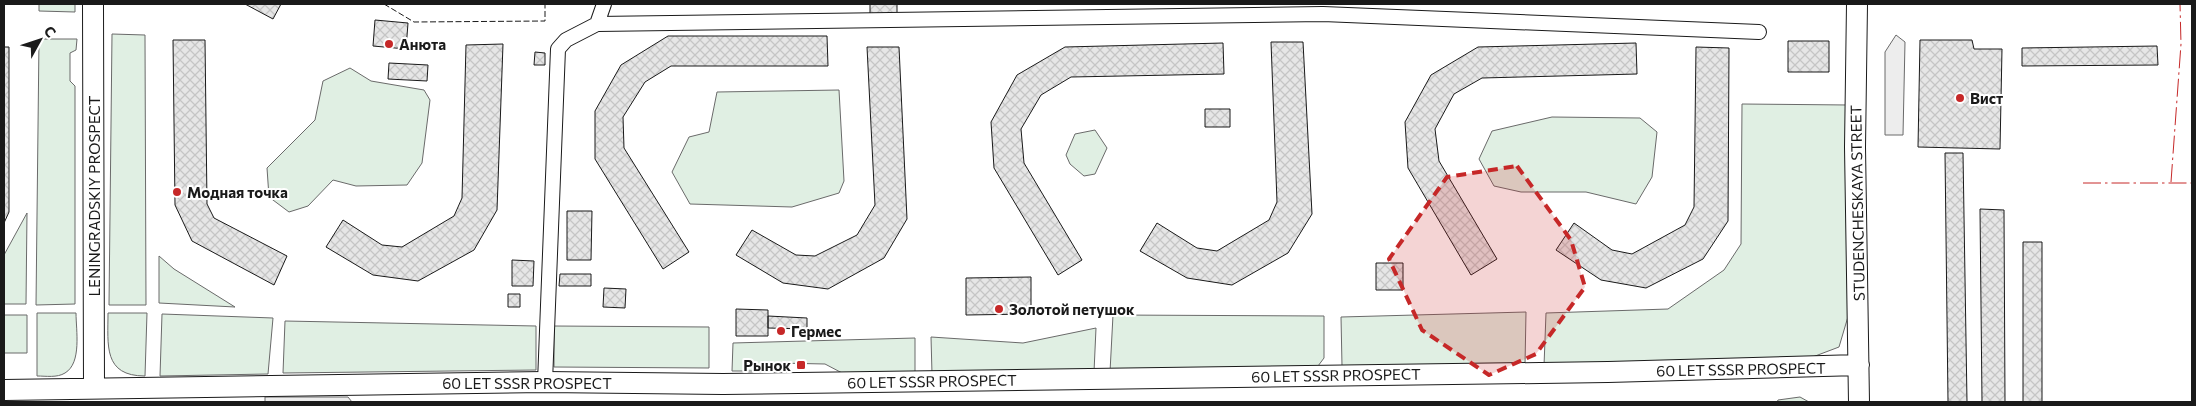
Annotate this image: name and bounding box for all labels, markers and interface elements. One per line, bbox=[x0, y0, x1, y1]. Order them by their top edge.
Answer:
north arrow bbox=[15, 15, 65, 65]
text: С bbox=[41, 22, 60, 40]
place label: Анюта bbox=[399, 35, 446, 53]
marker: Анюта bbox=[383, 38, 395, 50]
place label: Вист bbox=[1970, 89, 2003, 107]
marker: Вист bbox=[1954, 92, 1966, 104]
street label: LENINGRADSKIY PROSPECT bbox=[85, 95, 103, 296]
street label: STUDENCHESKAYA STREET bbox=[1846, 104, 1868, 301]
place label: Модная точка bbox=[187, 183, 288, 201]
marker: Модная точка bbox=[171, 186, 183, 198]
place label: Золотой петушок bbox=[1009, 300, 1135, 318]
marker: Золотой петушок bbox=[993, 303, 1005, 315]
place label: Гермес bbox=[791, 322, 841, 340]
marker: Гермес bbox=[775, 325, 787, 337]
place label: Рынок bbox=[743, 356, 791, 374]
marker: Рынок bbox=[795, 359, 807, 371]
street label: 60 LET SSSR PROSPECT bbox=[1656, 359, 1826, 379]
street label: 60 LET SSSR PROSPECT bbox=[1251, 365, 1421, 385]
street label: 60 LET SSSR PROSPECT bbox=[847, 371, 1017, 391]
street label: 60 LET SSSR PROSPECT bbox=[442, 374, 612, 392]

